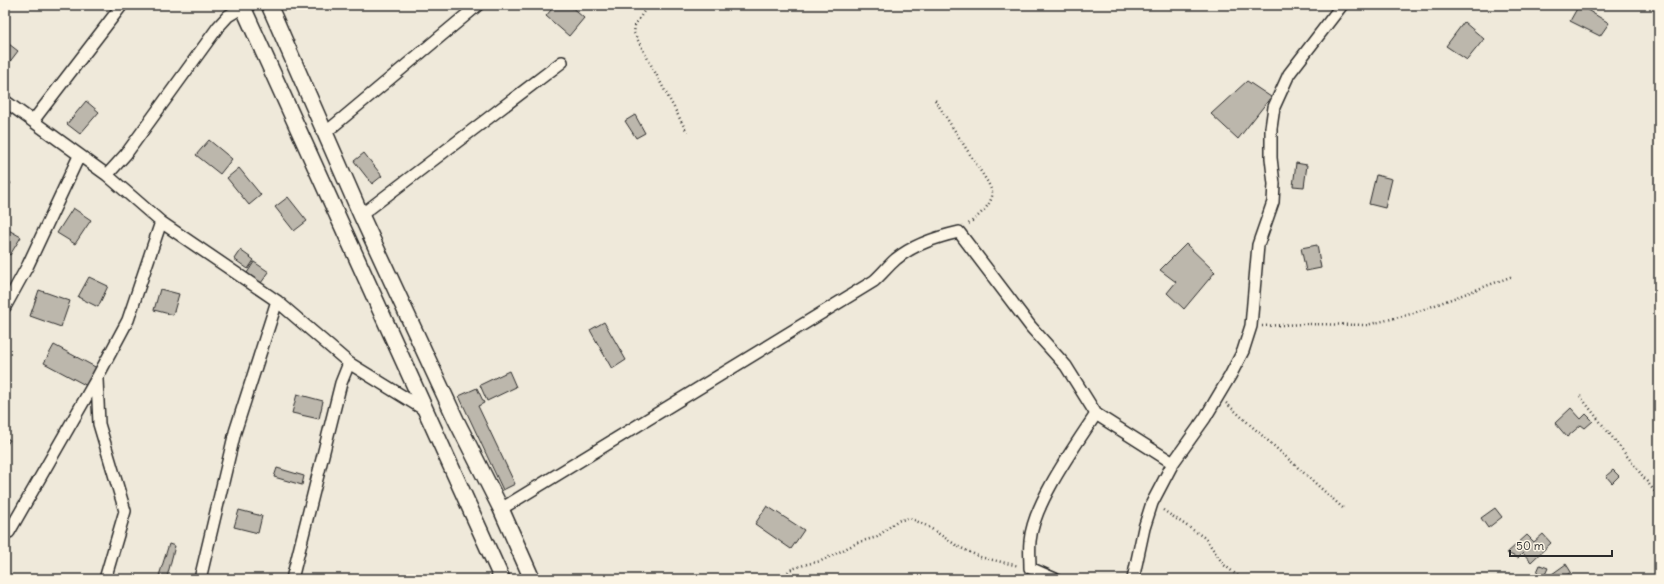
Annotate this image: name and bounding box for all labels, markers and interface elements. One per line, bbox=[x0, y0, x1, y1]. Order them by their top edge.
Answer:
scale bar bbox=[1510, 532, 1612, 558]
text: 50 m bbox=[1516, 538, 1545, 553]

